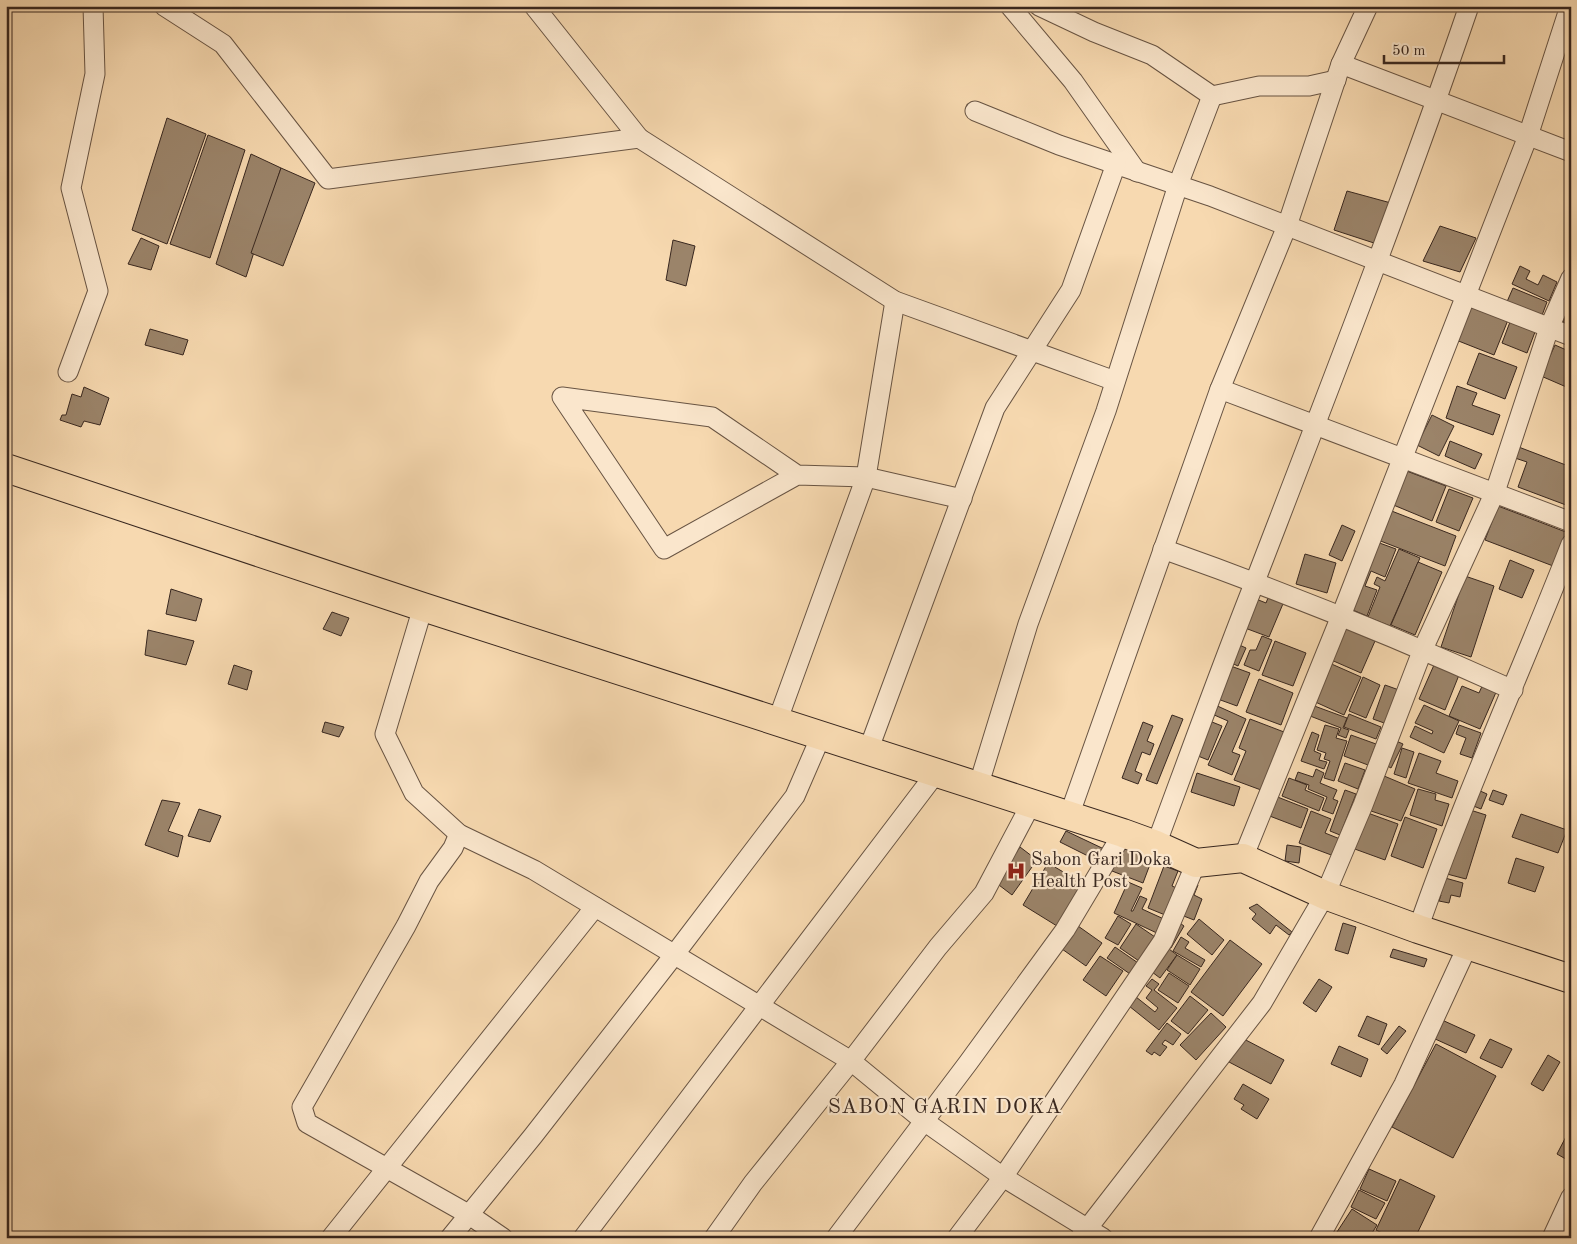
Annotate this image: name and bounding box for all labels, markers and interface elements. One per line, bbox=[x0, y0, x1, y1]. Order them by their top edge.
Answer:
scale bar bbox=[1384, 32, 1504, 64]
text: 50 m bbox=[1392, 44, 1426, 59]
place label: Sabon Gari Doka Health Post bbox=[1031, 851, 1172, 892]
hospital icon: Sabon Gari Doka Health Post bbox=[1005, 860, 1027, 882]
district label: SABON GARIN DOKA bbox=[828, 1097, 1062, 1118]

